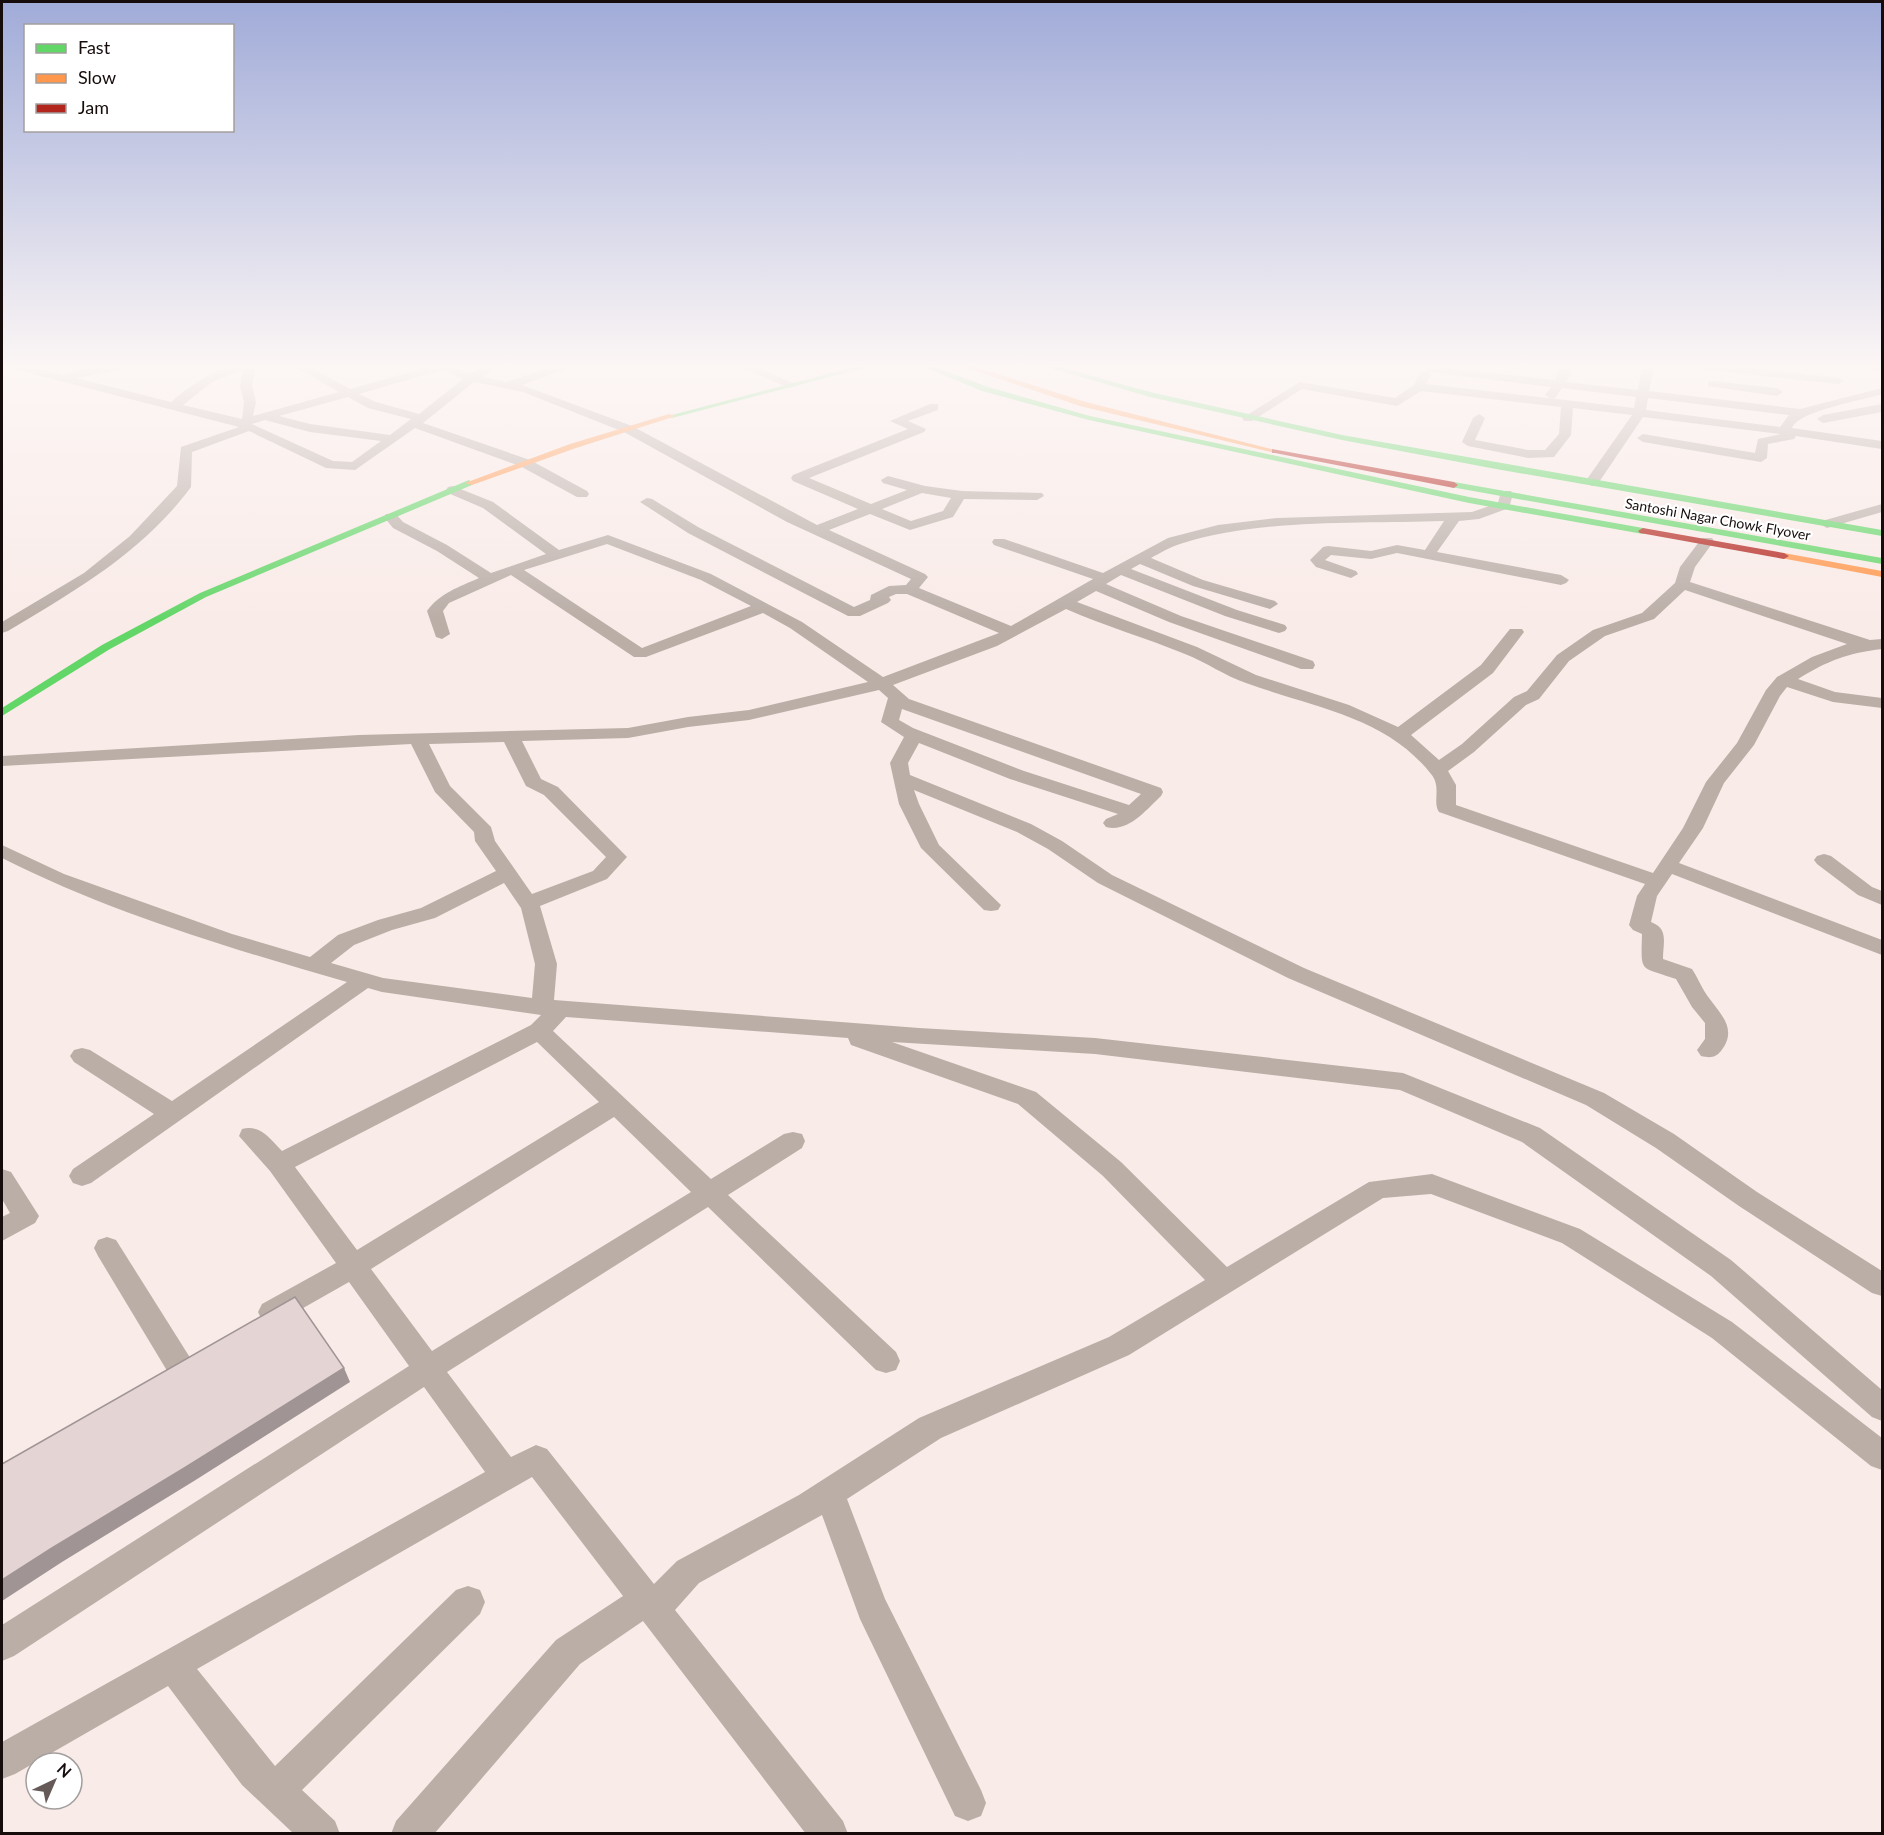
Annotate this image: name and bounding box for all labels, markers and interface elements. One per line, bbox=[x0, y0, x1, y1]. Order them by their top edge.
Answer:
legend bbox=[24, 24, 234, 132]
text: Fast bbox=[78, 36, 111, 58]
text: Slow bbox=[78, 66, 116, 88]
text: Jam bbox=[78, 96, 109, 118]
street label: Santoshi Nagar Chowk Flyover bbox=[1624, 494, 1812, 544]
north arrow bbox=[24, 1751, 84, 1811]
text: N bbox=[54, 1759, 76, 1781]

